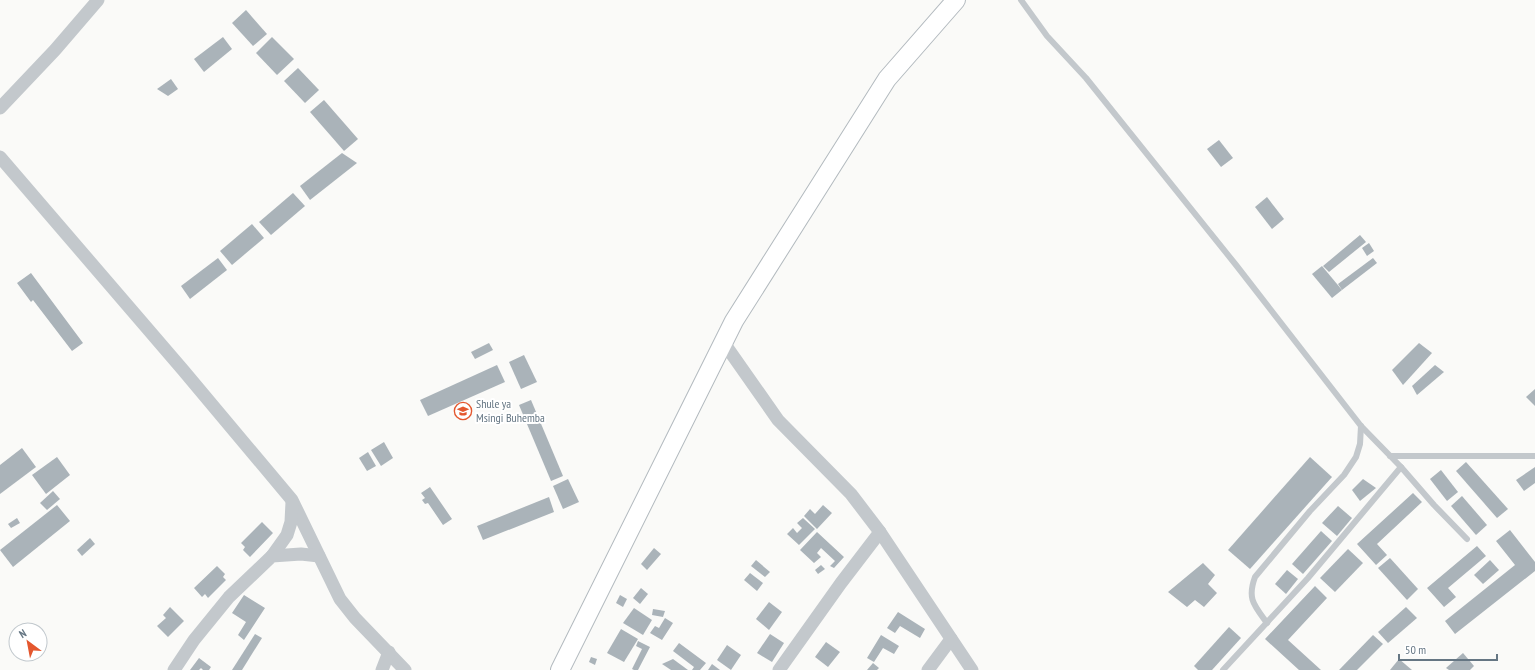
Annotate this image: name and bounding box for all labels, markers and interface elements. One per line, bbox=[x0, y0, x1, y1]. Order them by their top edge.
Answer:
place label: Shule ya Msingi Buhemba bbox=[476, 396, 545, 425]
school or university icon: Shule ya Msingi Buhemba bbox=[453, 401, 473, 421]
north arrow bbox=[8, 622, 48, 662]
text: N bbox=[16, 626, 29, 641]
scale bar bbox=[1399, 636, 1497, 662]
text: 50 m bbox=[1405, 642, 1426, 657]

